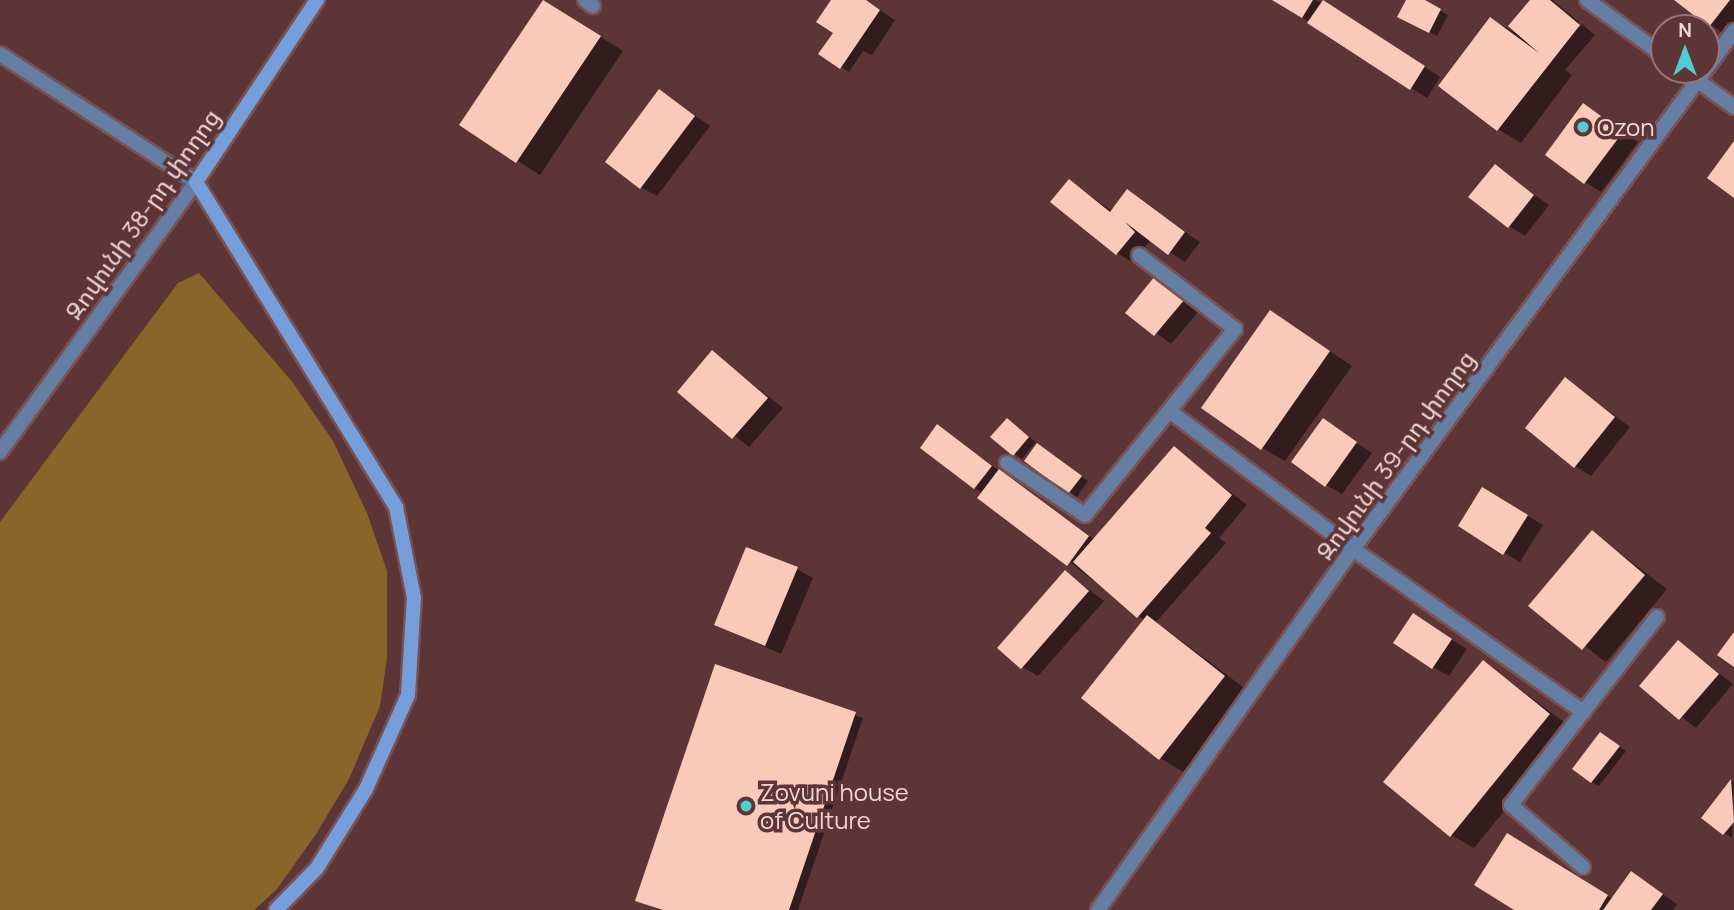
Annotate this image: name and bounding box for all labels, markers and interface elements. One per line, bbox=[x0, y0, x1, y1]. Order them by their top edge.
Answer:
north arrow bbox=[1650, 14, 1720, 84]
text: N bbox=[1678, 17, 1692, 43]
street label: Զովունի 38-րդ փողոց bbox=[58, 103, 226, 325]
place label: Ozon bbox=[1597, 113, 1655, 141]
marker: Ozon bbox=[1575, 119, 1591, 135]
street label: Զովունի 39-րդ փողոց bbox=[1309, 345, 1481, 565]
place label: Zovuni house of Culture bbox=[760, 778, 909, 834]
marker: Zovuni house of Culture bbox=[738, 798, 754, 814]

